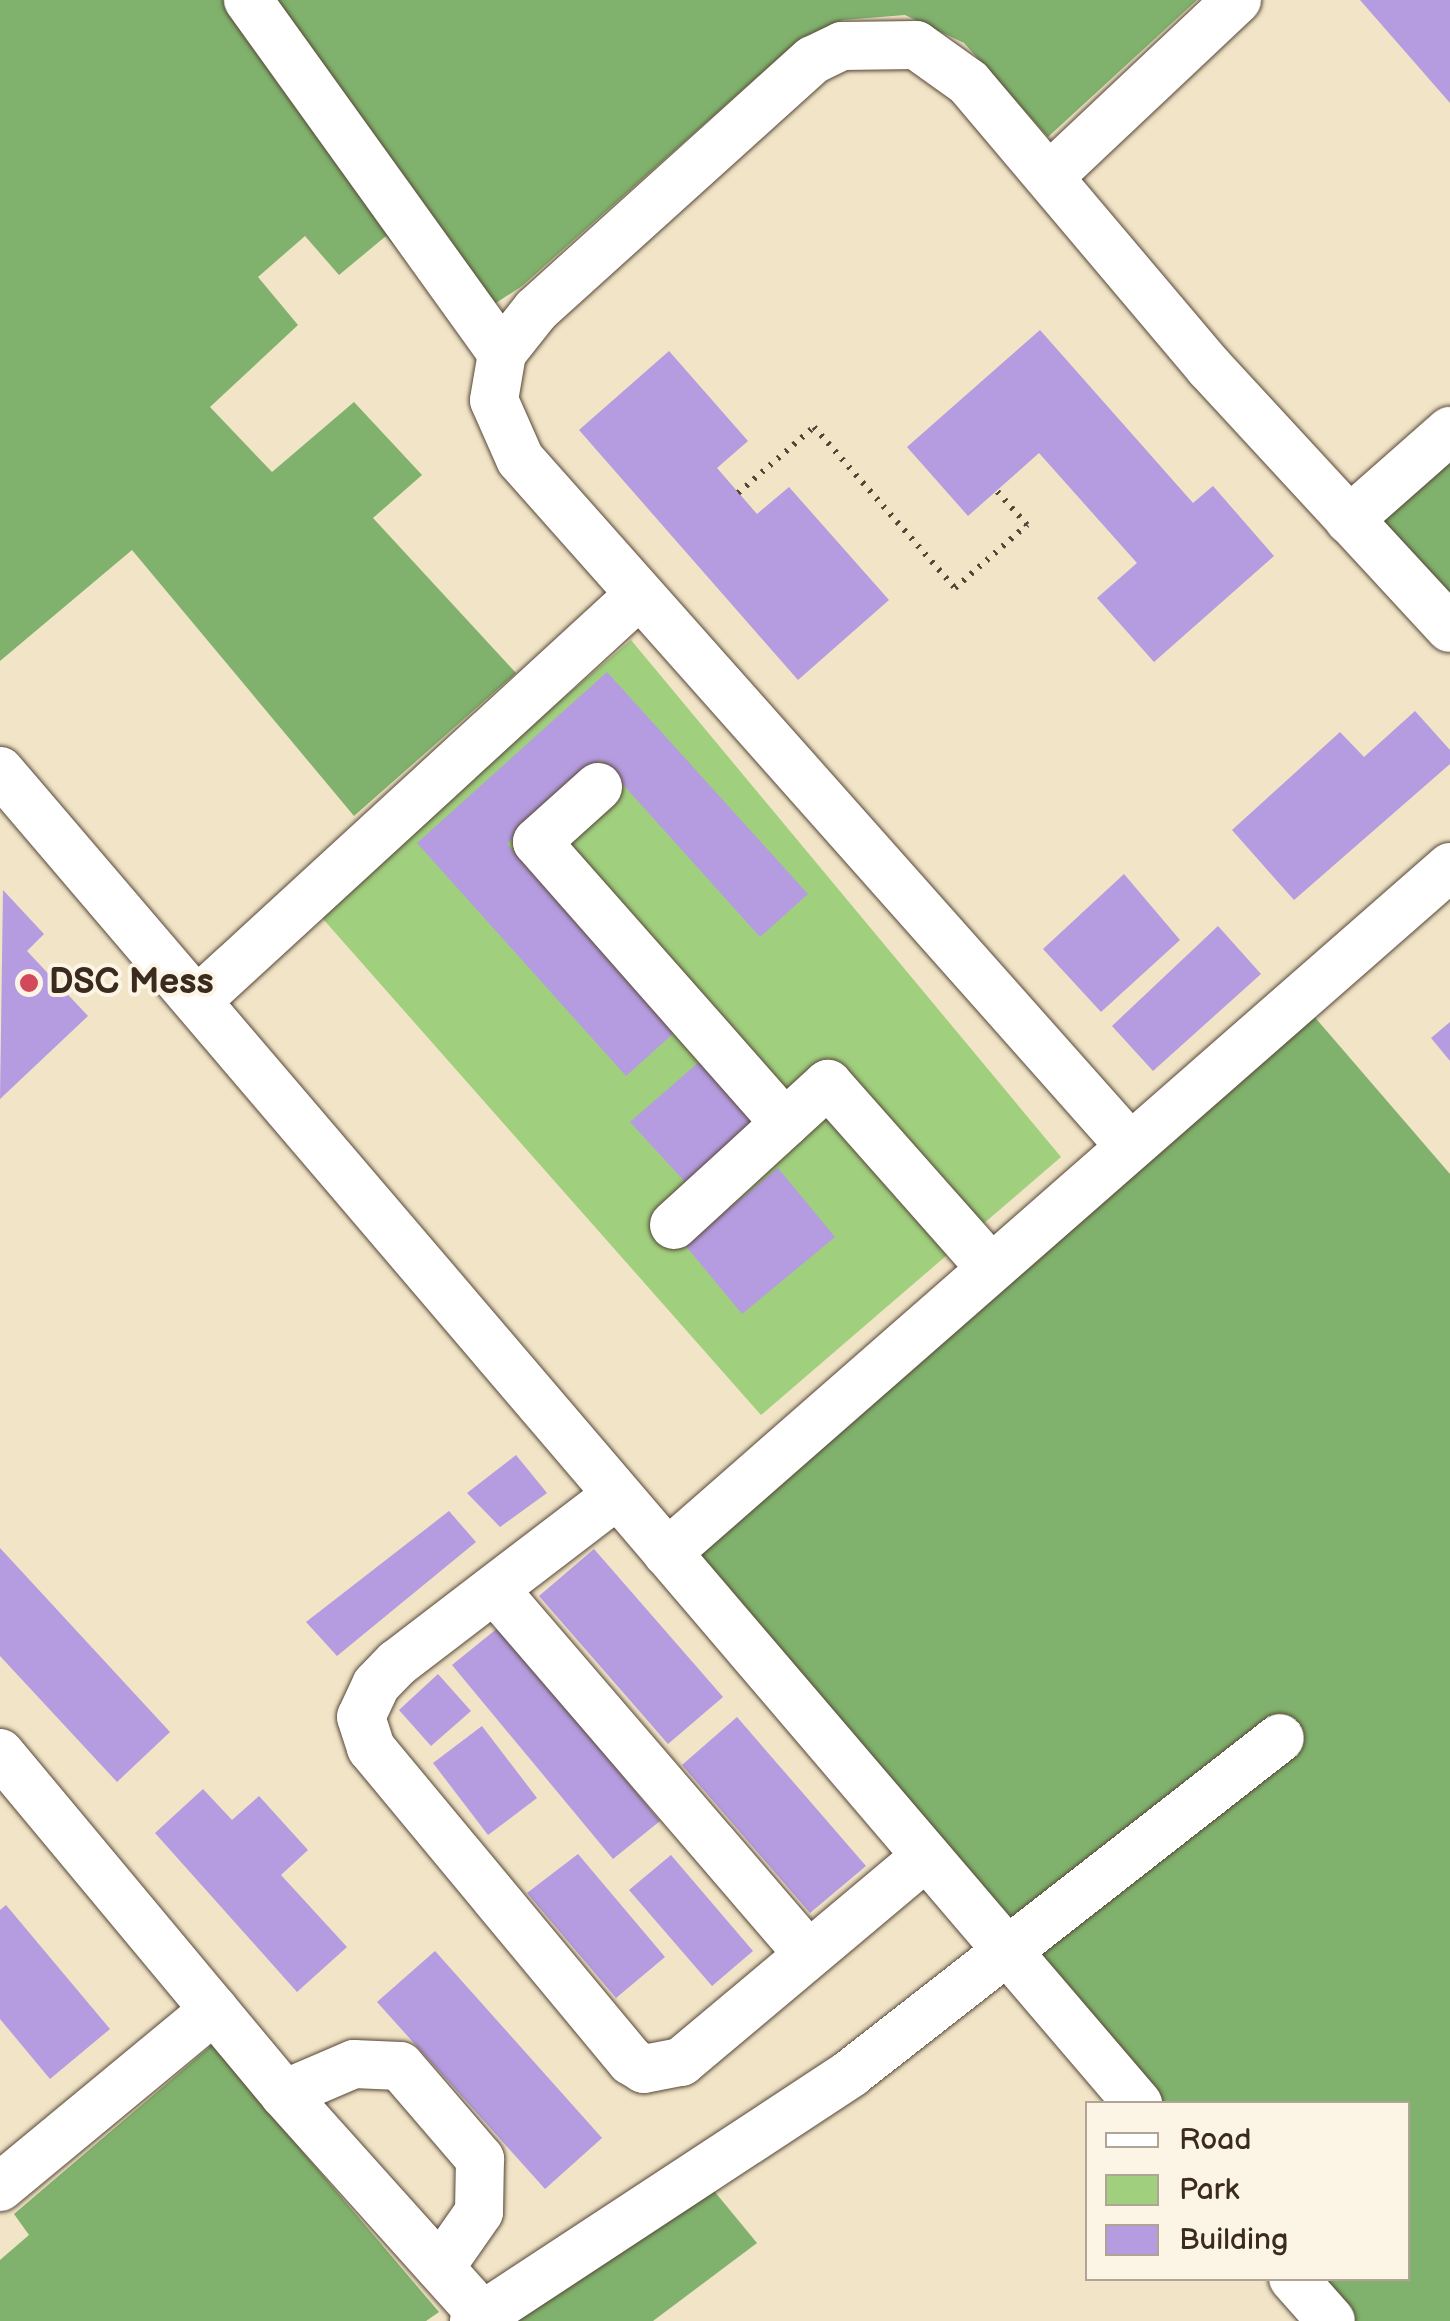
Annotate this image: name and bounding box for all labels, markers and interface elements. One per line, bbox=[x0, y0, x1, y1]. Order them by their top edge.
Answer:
place label: DSC Mess bbox=[49, 962, 214, 1004]
marker: DSC Mess bbox=[18, 972, 40, 994]
legend bbox=[1085, 2101, 1410, 2281]
text: Road bbox=[1179, 2122, 1252, 2158]
text: Park bbox=[1179, 2172, 1239, 2208]
text: Building bbox=[1179, 2222, 1288, 2258]

